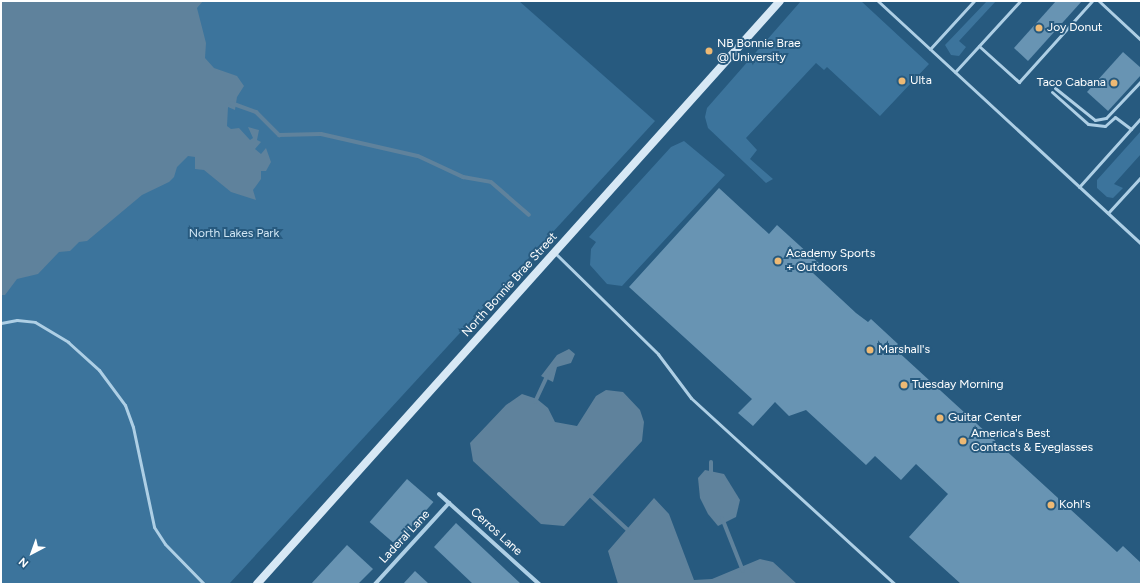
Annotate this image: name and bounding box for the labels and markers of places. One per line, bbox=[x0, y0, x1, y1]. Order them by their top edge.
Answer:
place label: Joy Donut bbox=[1047, 21, 1102, 35]
marker: Joy Donut bbox=[1034, 23, 1044, 33]
place label: NB Bonnie Brae @ University bbox=[717, 37, 801, 65]
marker: NB Bonnie Brae @ University bbox=[704, 46, 714, 56]
place label: Ulta bbox=[910, 74, 932, 88]
marker: Ulta bbox=[897, 76, 907, 86]
place label: Taco Cabana bbox=[1037, 76, 1106, 90]
marker: Taco Cabana bbox=[1109, 78, 1119, 88]
place label: Academy Sports + Outdoors bbox=[786, 247, 875, 275]
marker: Academy Sports + Outdoors bbox=[773, 256, 783, 266]
place label: Marshall's bbox=[878, 343, 930, 357]
marker: Marshall's bbox=[865, 345, 875, 355]
place label: Tuesday Morning bbox=[912, 378, 1004, 392]
marker: Tuesday Morning bbox=[899, 380, 909, 390]
place label: Guitar Center bbox=[948, 411, 1021, 425]
marker: Guitar Center bbox=[935, 413, 945, 423]
place label: America's Best Contacts & Eyeglasses bbox=[971, 427, 1093, 455]
marker: America's Best Contacts & Eyeglasses bbox=[958, 436, 968, 446]
place label: Kohl's bbox=[1059, 498, 1091, 512]
marker: Kohl's bbox=[1046, 500, 1056, 510]

